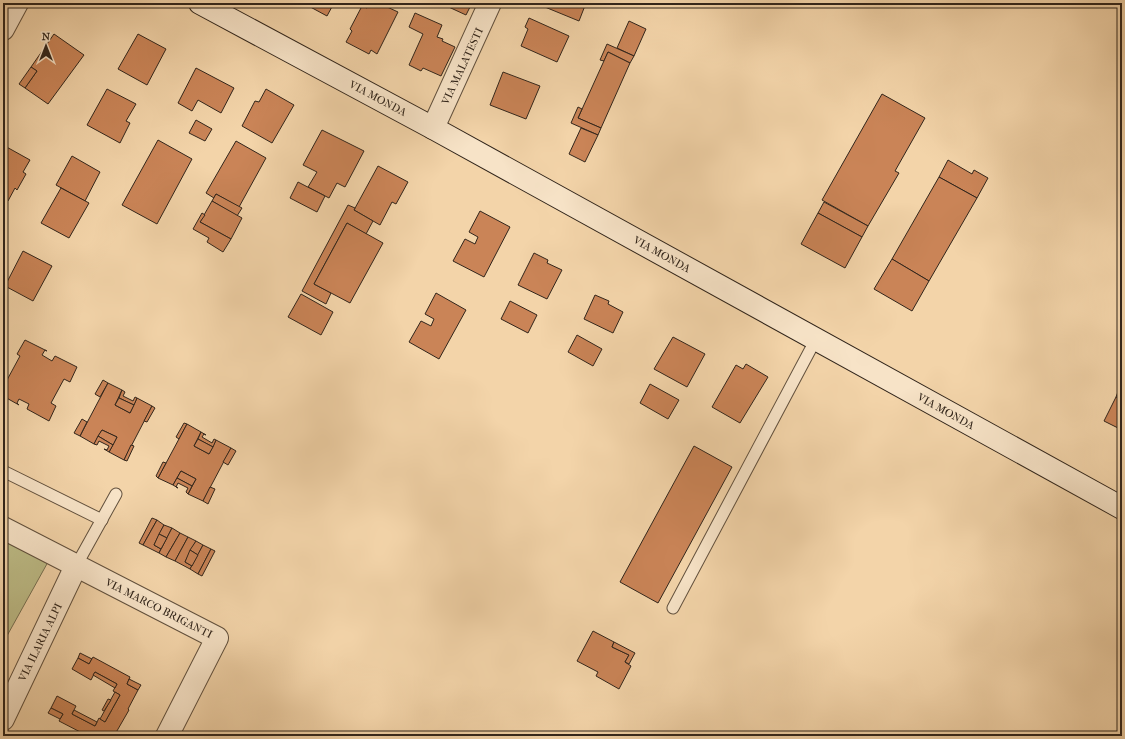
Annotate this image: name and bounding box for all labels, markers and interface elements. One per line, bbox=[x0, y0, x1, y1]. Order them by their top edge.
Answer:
street label: VIA MALATESTI bbox=[439, 25, 486, 108]
north arrow bbox=[26, 26, 66, 66]
text: N bbox=[42, 30, 51, 43]
street label: VIA MONDA bbox=[346, 77, 409, 119]
street label: VIA MONDA bbox=[630, 233, 693, 276]
street label: VIA MONDA bbox=[914, 390, 977, 433]
street label: VIA MARCO BRIGANTI bbox=[102, 575, 215, 641]
street label: VIA ILARIA ALPI bbox=[15, 600, 65, 684]

